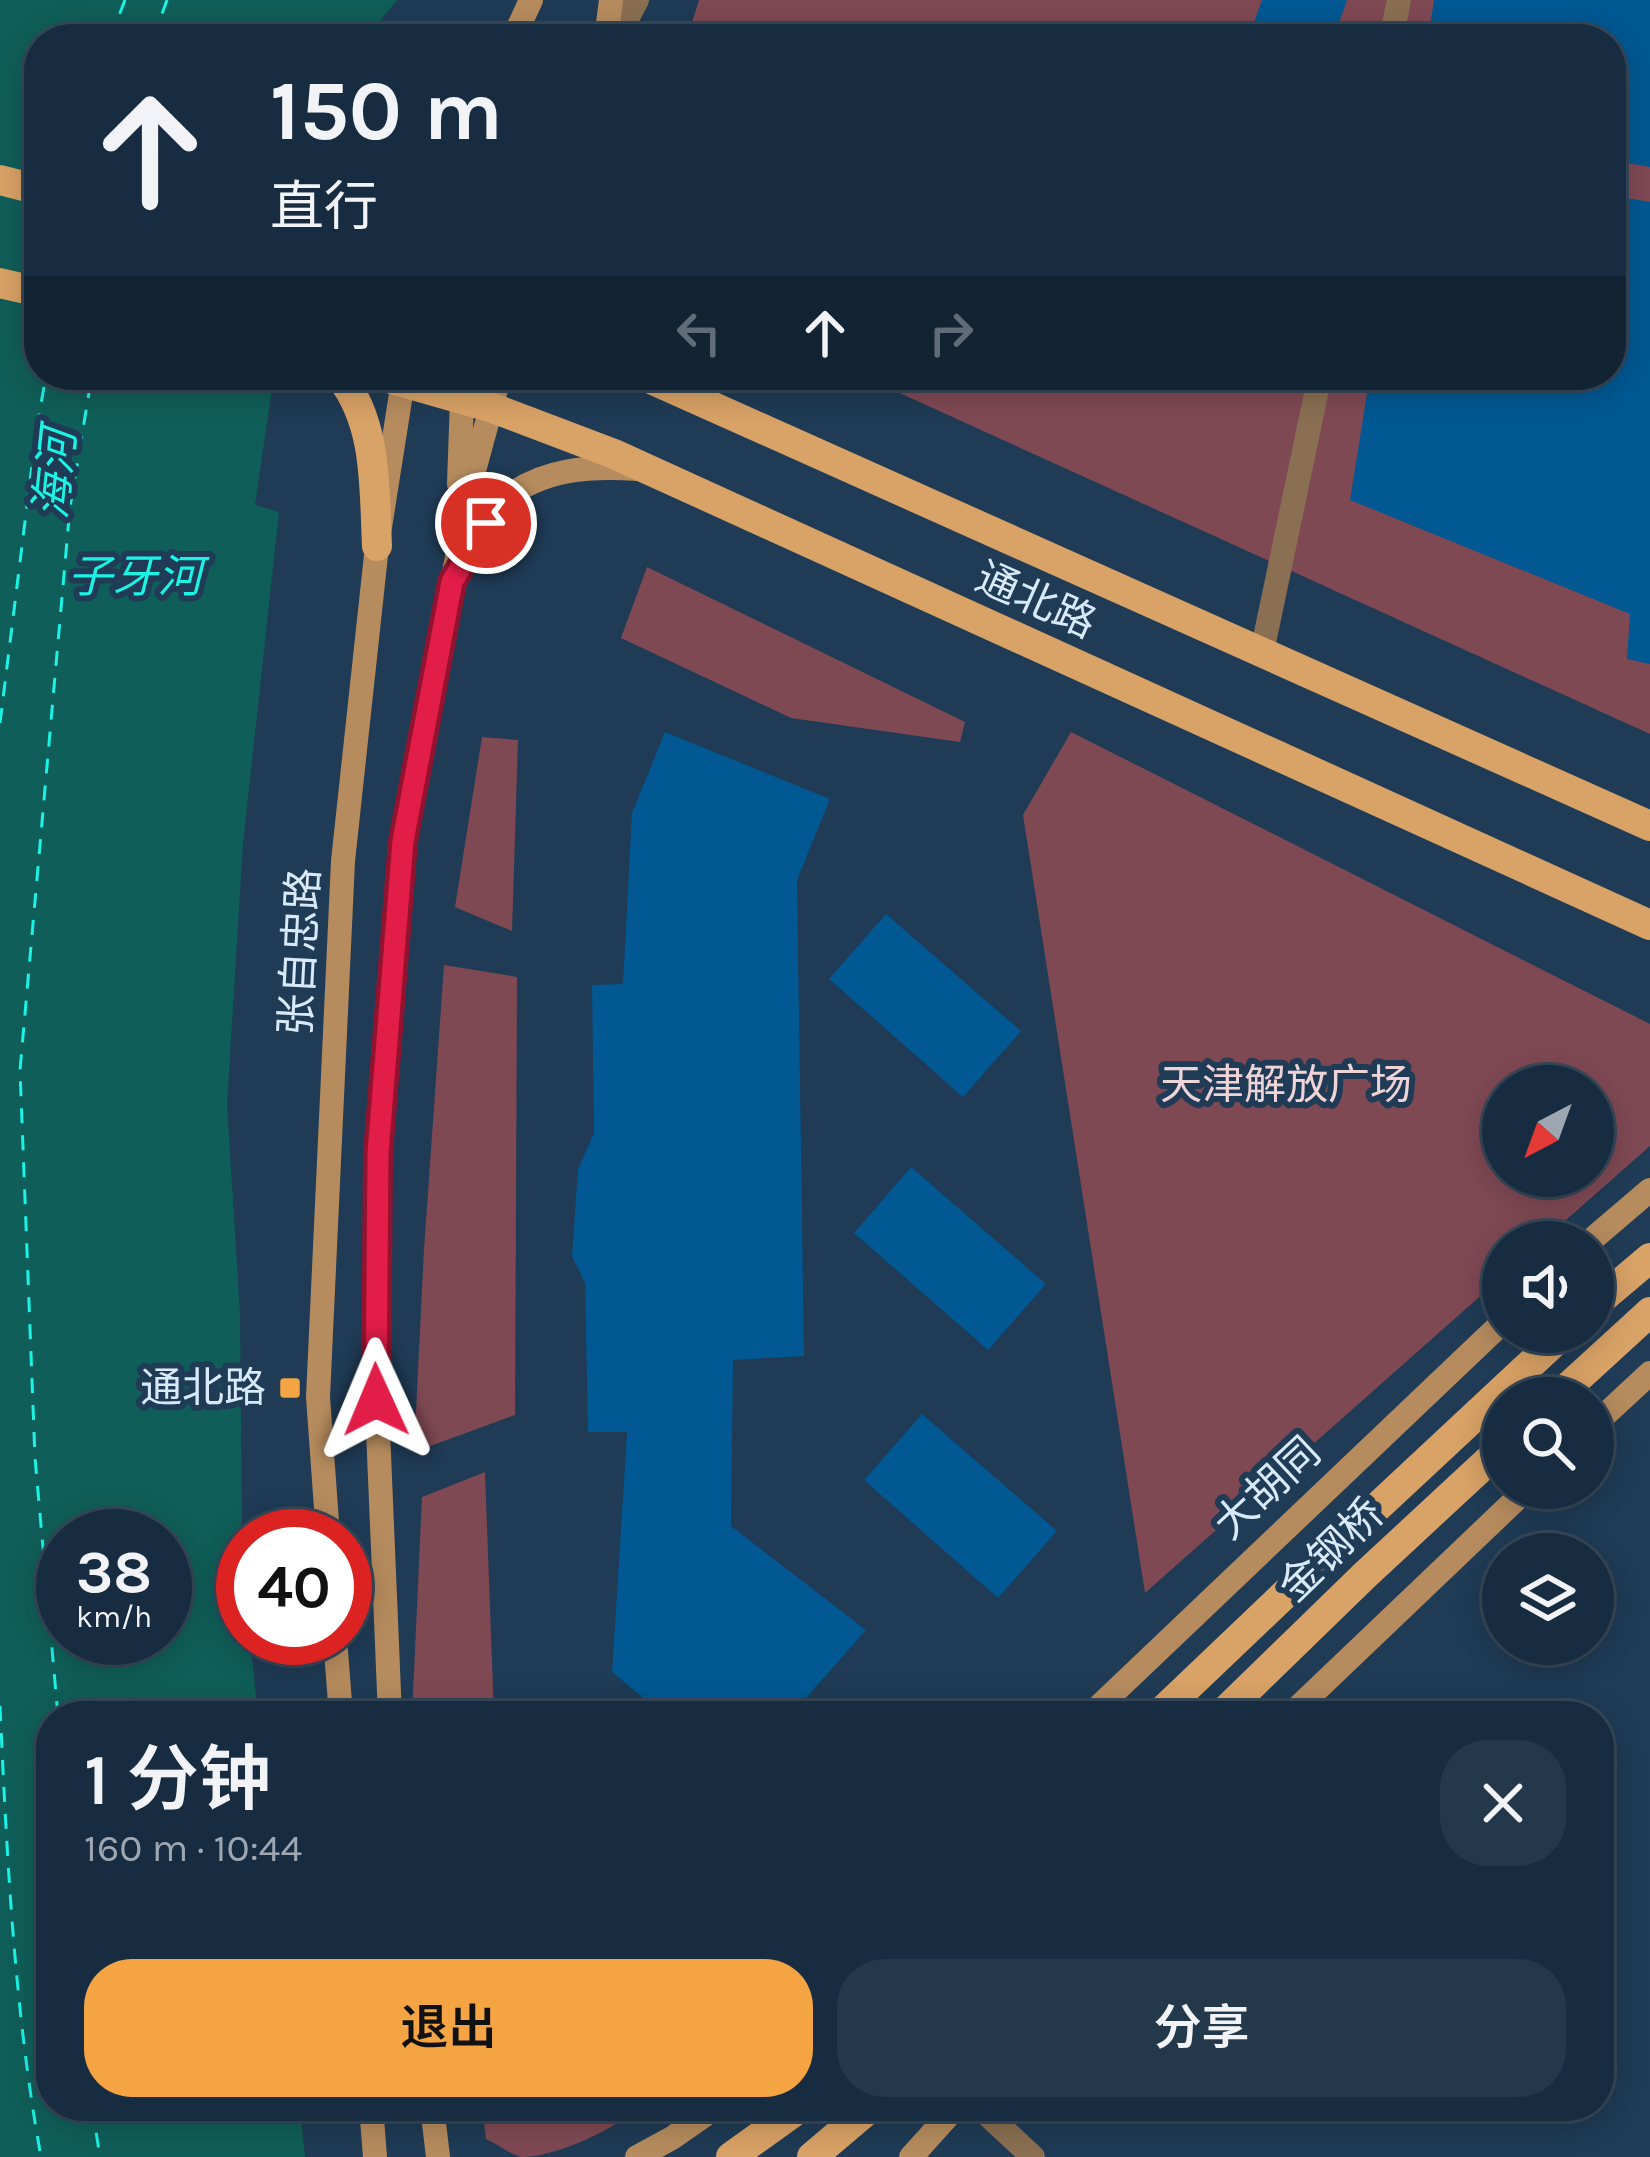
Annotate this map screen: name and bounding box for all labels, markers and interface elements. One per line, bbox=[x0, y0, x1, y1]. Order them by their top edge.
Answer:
text: 150 m bbox=[270, 62, 503, 160]
icon: ahead bbox=[72, 72, 228, 228]
text: 直行 bbox=[270, 175, 378, 239]
icon: left bbox=[666, 300, 732, 366]
icon: ahead bbox=[792, 300, 858, 366]
icon: right bbox=[918, 300, 984, 366]
water label: 海河 bbox=[24, 419, 86, 521]
pin bbox=[435, 472, 537, 574]
icon: arrive bbox=[453, 490, 519, 556]
water label: 子牙河 bbox=[67, 551, 210, 603]
street label: 通北路 bbox=[968, 552, 1104, 648]
street label: 张自忠路 bbox=[271, 867, 329, 1037]
park label: 天津解放广场 bbox=[1160, 1060, 1412, 1110]
north arrow bbox=[1482, 1065, 1614, 1197]
map controls bbox=[1482, 1065, 1614, 1665]
button: sound bbox=[1482, 1221, 1614, 1353]
position arrow bbox=[313, 1337, 439, 1463]
place label: 通北路 bbox=[140, 1363, 266, 1413]
marker: 通北路 bbox=[277, 1375, 303, 1401]
button: search bbox=[1482, 1377, 1614, 1509]
street label: 大胡同 bbox=[1204, 1427, 1330, 1549]
street label: 金钢桥 bbox=[1268, 1488, 1394, 1612]
speed limit sign: 40 bbox=[216, 1509, 372, 1665]
button: layers bbox=[1482, 1533, 1614, 1665]
text: 38 bbox=[76, 1537, 152, 1607]
text: km/h bbox=[76, 1599, 152, 1635]
text: 1 分钟 bbox=[84, 1738, 271, 1822]
button: close bbox=[1440, 1740, 1566, 1866]
text: 160 m · 10:44 bbox=[84, 1825, 302, 1871]
button: 退出 bbox=[84, 1959, 813, 2097]
button: 分享 bbox=[837, 1959, 1566, 2097]

